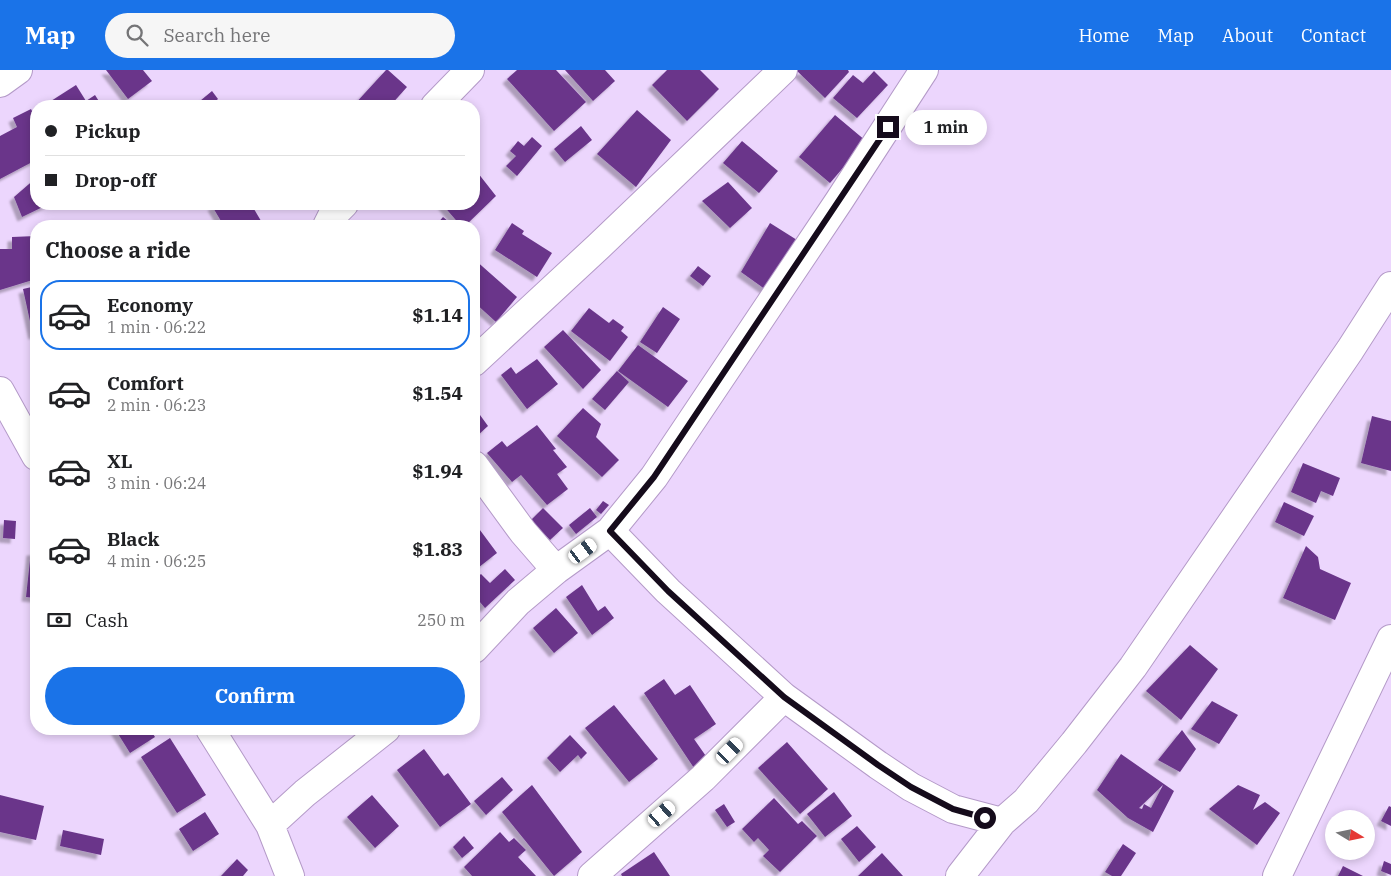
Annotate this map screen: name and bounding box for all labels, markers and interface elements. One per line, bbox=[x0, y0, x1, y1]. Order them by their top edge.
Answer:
search box bbox=[105, 13, 455, 58]
text: Map bbox=[25, 19, 75, 51]
icon: search bbox=[123, 21, 151, 49]
text: Search here bbox=[163, 23, 270, 47]
text: Home bbox=[1078, 24, 1130, 47]
text: Map bbox=[1158, 24, 1194, 47]
text: About bbox=[1222, 24, 1273, 47]
text: Contact bbox=[1301, 24, 1366, 47]
callout: 1 min bbox=[906, 110, 988, 144]
route end bbox=[877, 116, 899, 138]
text: 1 min bbox=[924, 117, 968, 137]
text: Pickup bbox=[75, 119, 140, 143]
text: Drop-off bbox=[75, 168, 156, 192]
text: Choose a ride bbox=[45, 235, 191, 264]
icon: car bbox=[47, 293, 92, 338]
text: Economy bbox=[107, 293, 193, 317]
text: $1.14 bbox=[412, 303, 463, 327]
text: 1 min · 06:22 bbox=[107, 317, 206, 337]
icon: car bbox=[47, 371, 92, 416]
text: Comfort bbox=[107, 371, 184, 395]
text: $1.54 bbox=[412, 381, 463, 405]
text: 2 min · 06:23 bbox=[107, 395, 206, 415]
icon: car bbox=[47, 449, 92, 494]
text: XL bbox=[107, 449, 133, 473]
text: $1.94 bbox=[412, 459, 463, 483]
text: 3 min · 06:24 bbox=[107, 473, 206, 493]
icon: car bbox=[47, 527, 92, 572]
text: Black bbox=[107, 527, 159, 551]
car bbox=[566, 536, 599, 566]
text: $1.83 bbox=[412, 537, 463, 561]
text: 4 min · 06:25 bbox=[107, 551, 206, 571]
icon: cash bbox=[45, 606, 73, 634]
text: Cash bbox=[85, 608, 129, 632]
text: 250 m bbox=[417, 610, 465, 630]
button: Confirm bbox=[45, 667, 465, 725]
car bbox=[714, 735, 745, 767]
car bbox=[645, 798, 678, 830]
route start bbox=[974, 807, 996, 829]
north arrow bbox=[1325, 810, 1375, 860]
map controls bbox=[1325, 810, 1375, 860]

